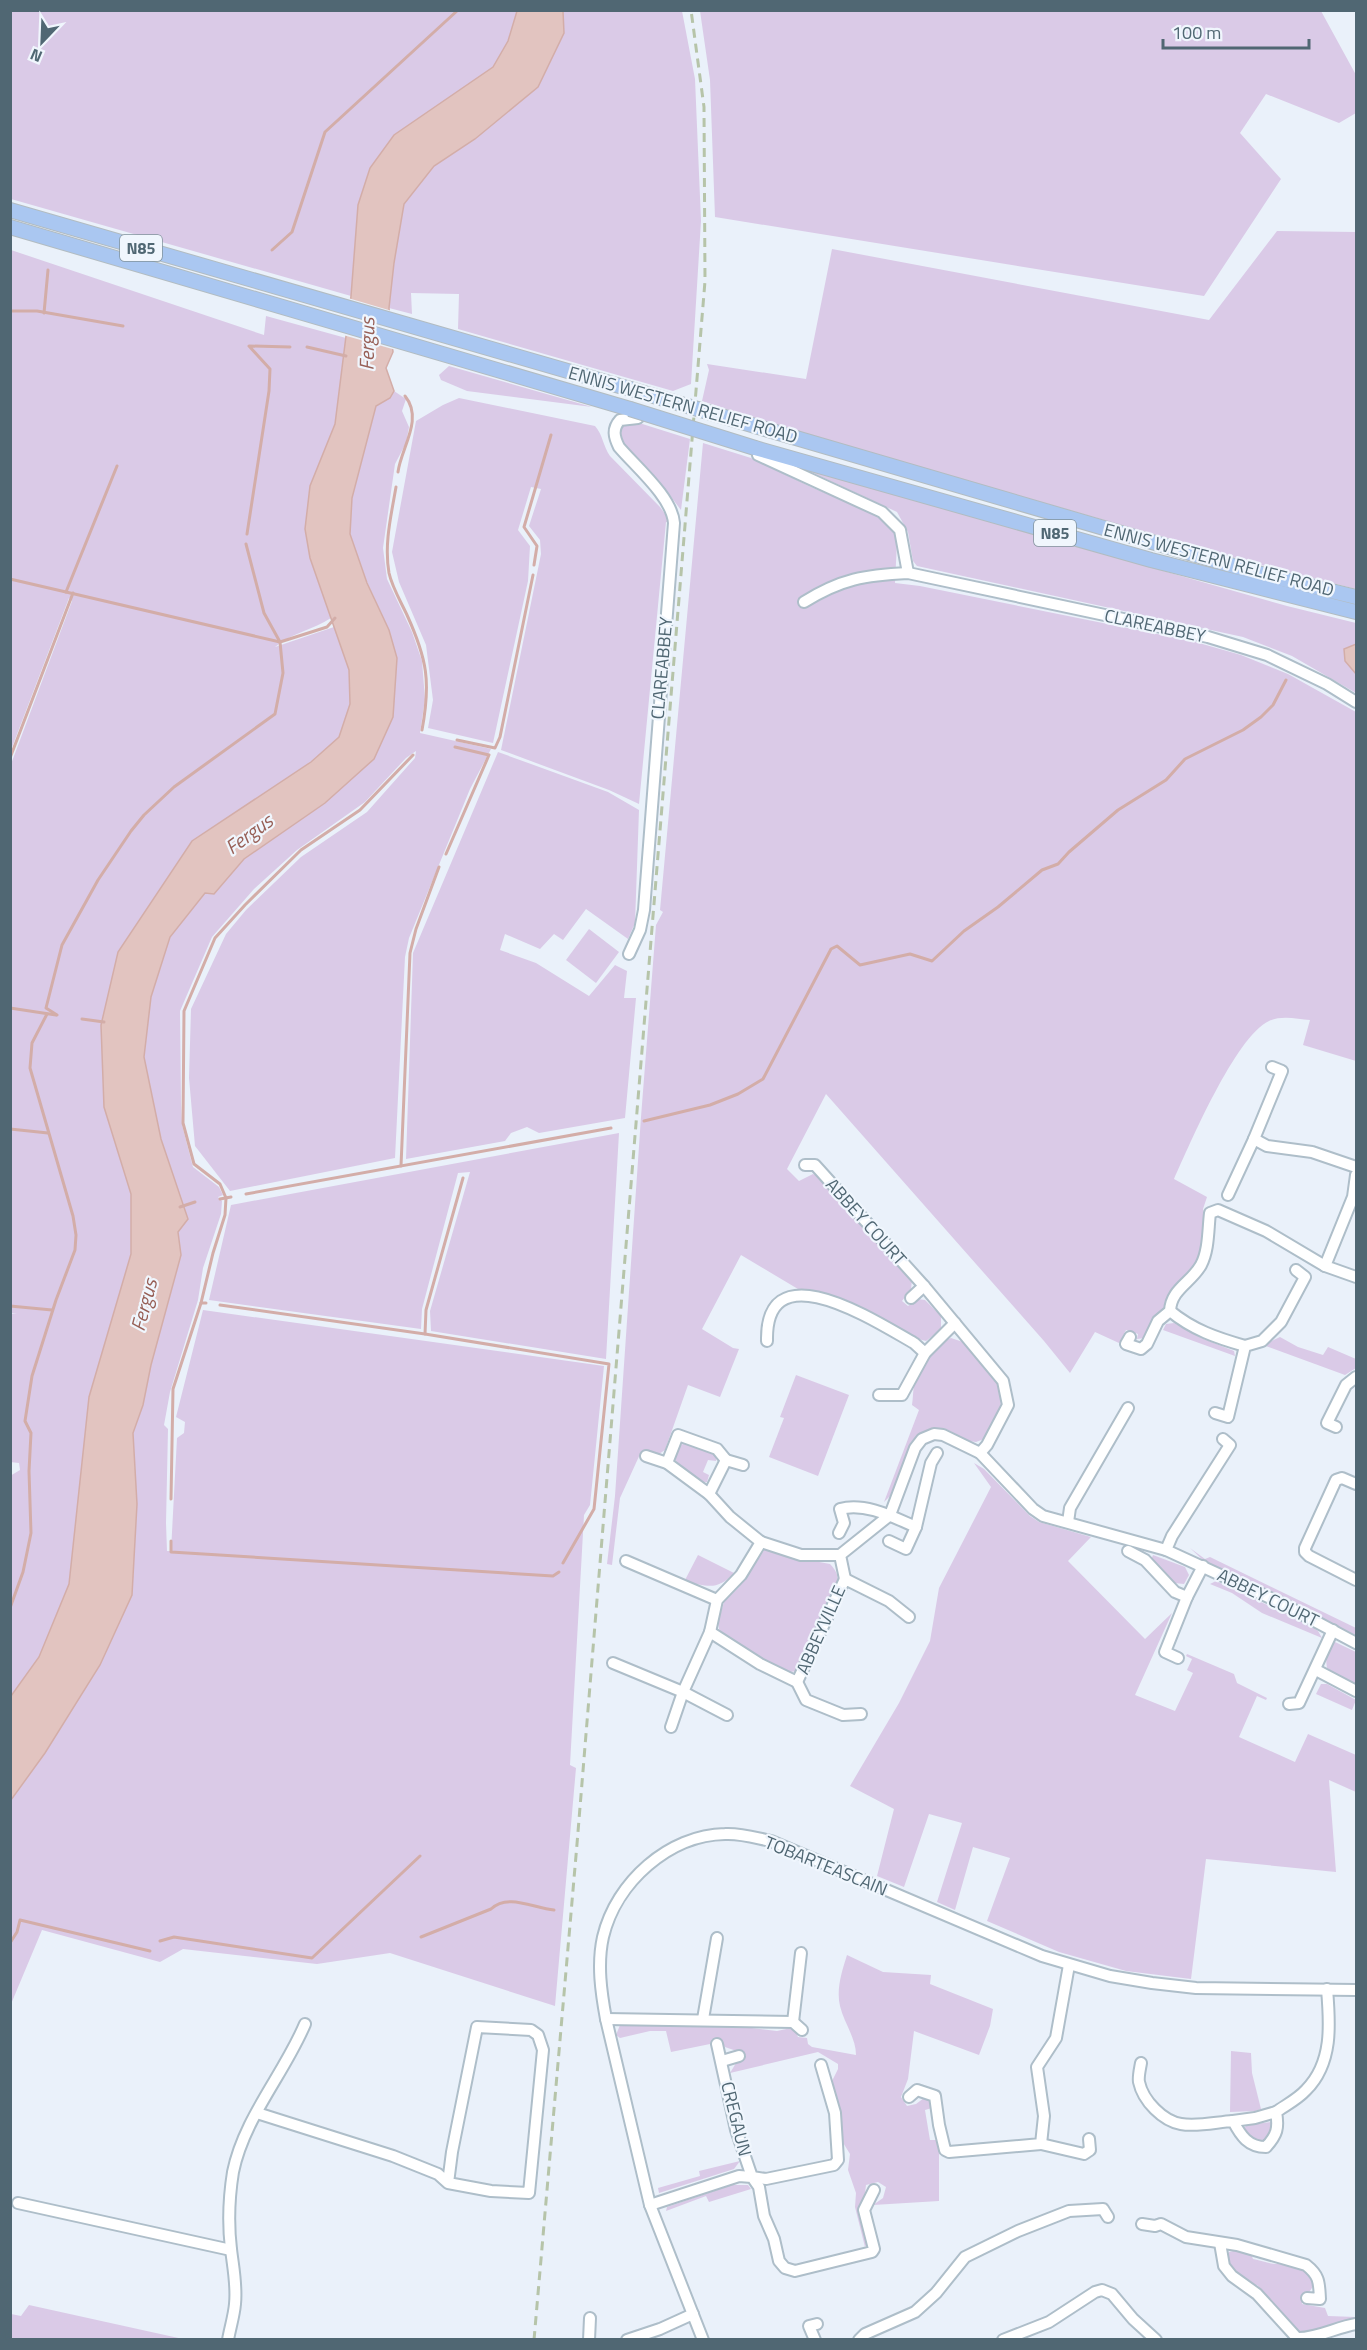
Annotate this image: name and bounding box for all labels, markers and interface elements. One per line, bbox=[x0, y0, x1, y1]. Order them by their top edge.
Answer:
north arrow bbox=[12, 12, 72, 72]
scale bar bbox=[1163, 12, 1308, 50]
text: 100 m bbox=[1172, 19, 1221, 46]
text: N bbox=[26, 43, 46, 69]
road number: N85 bbox=[120, 235, 162, 261]
water label: Fergus bbox=[351, 316, 382, 371]
street label: ENNIS WESTERN RELIEF ROAD bbox=[565, 359, 801, 450]
street label: ENNIS WESTERN RELIEF ROAD bbox=[1101, 516, 1337, 603]
road number: N85 bbox=[1034, 520, 1076, 546]
street label: CLAREABBEY bbox=[1102, 602, 1208, 649]
street label: CLAREABBEY bbox=[644, 615, 679, 720]
water label: Fergus bbox=[218, 805, 280, 862]
street label: ABBEY COURT bbox=[820, 1172, 914, 1272]
water label: Fergus bbox=[122, 1274, 166, 1334]
street label: ABBEY COURT bbox=[1213, 1561, 1324, 1634]
street label: ABBEYVILLE bbox=[789, 1581, 852, 1679]
street label: TOBARTEASCAIN bbox=[761, 1829, 892, 1902]
street label: CREGAUN bbox=[714, 2079, 759, 2159]

